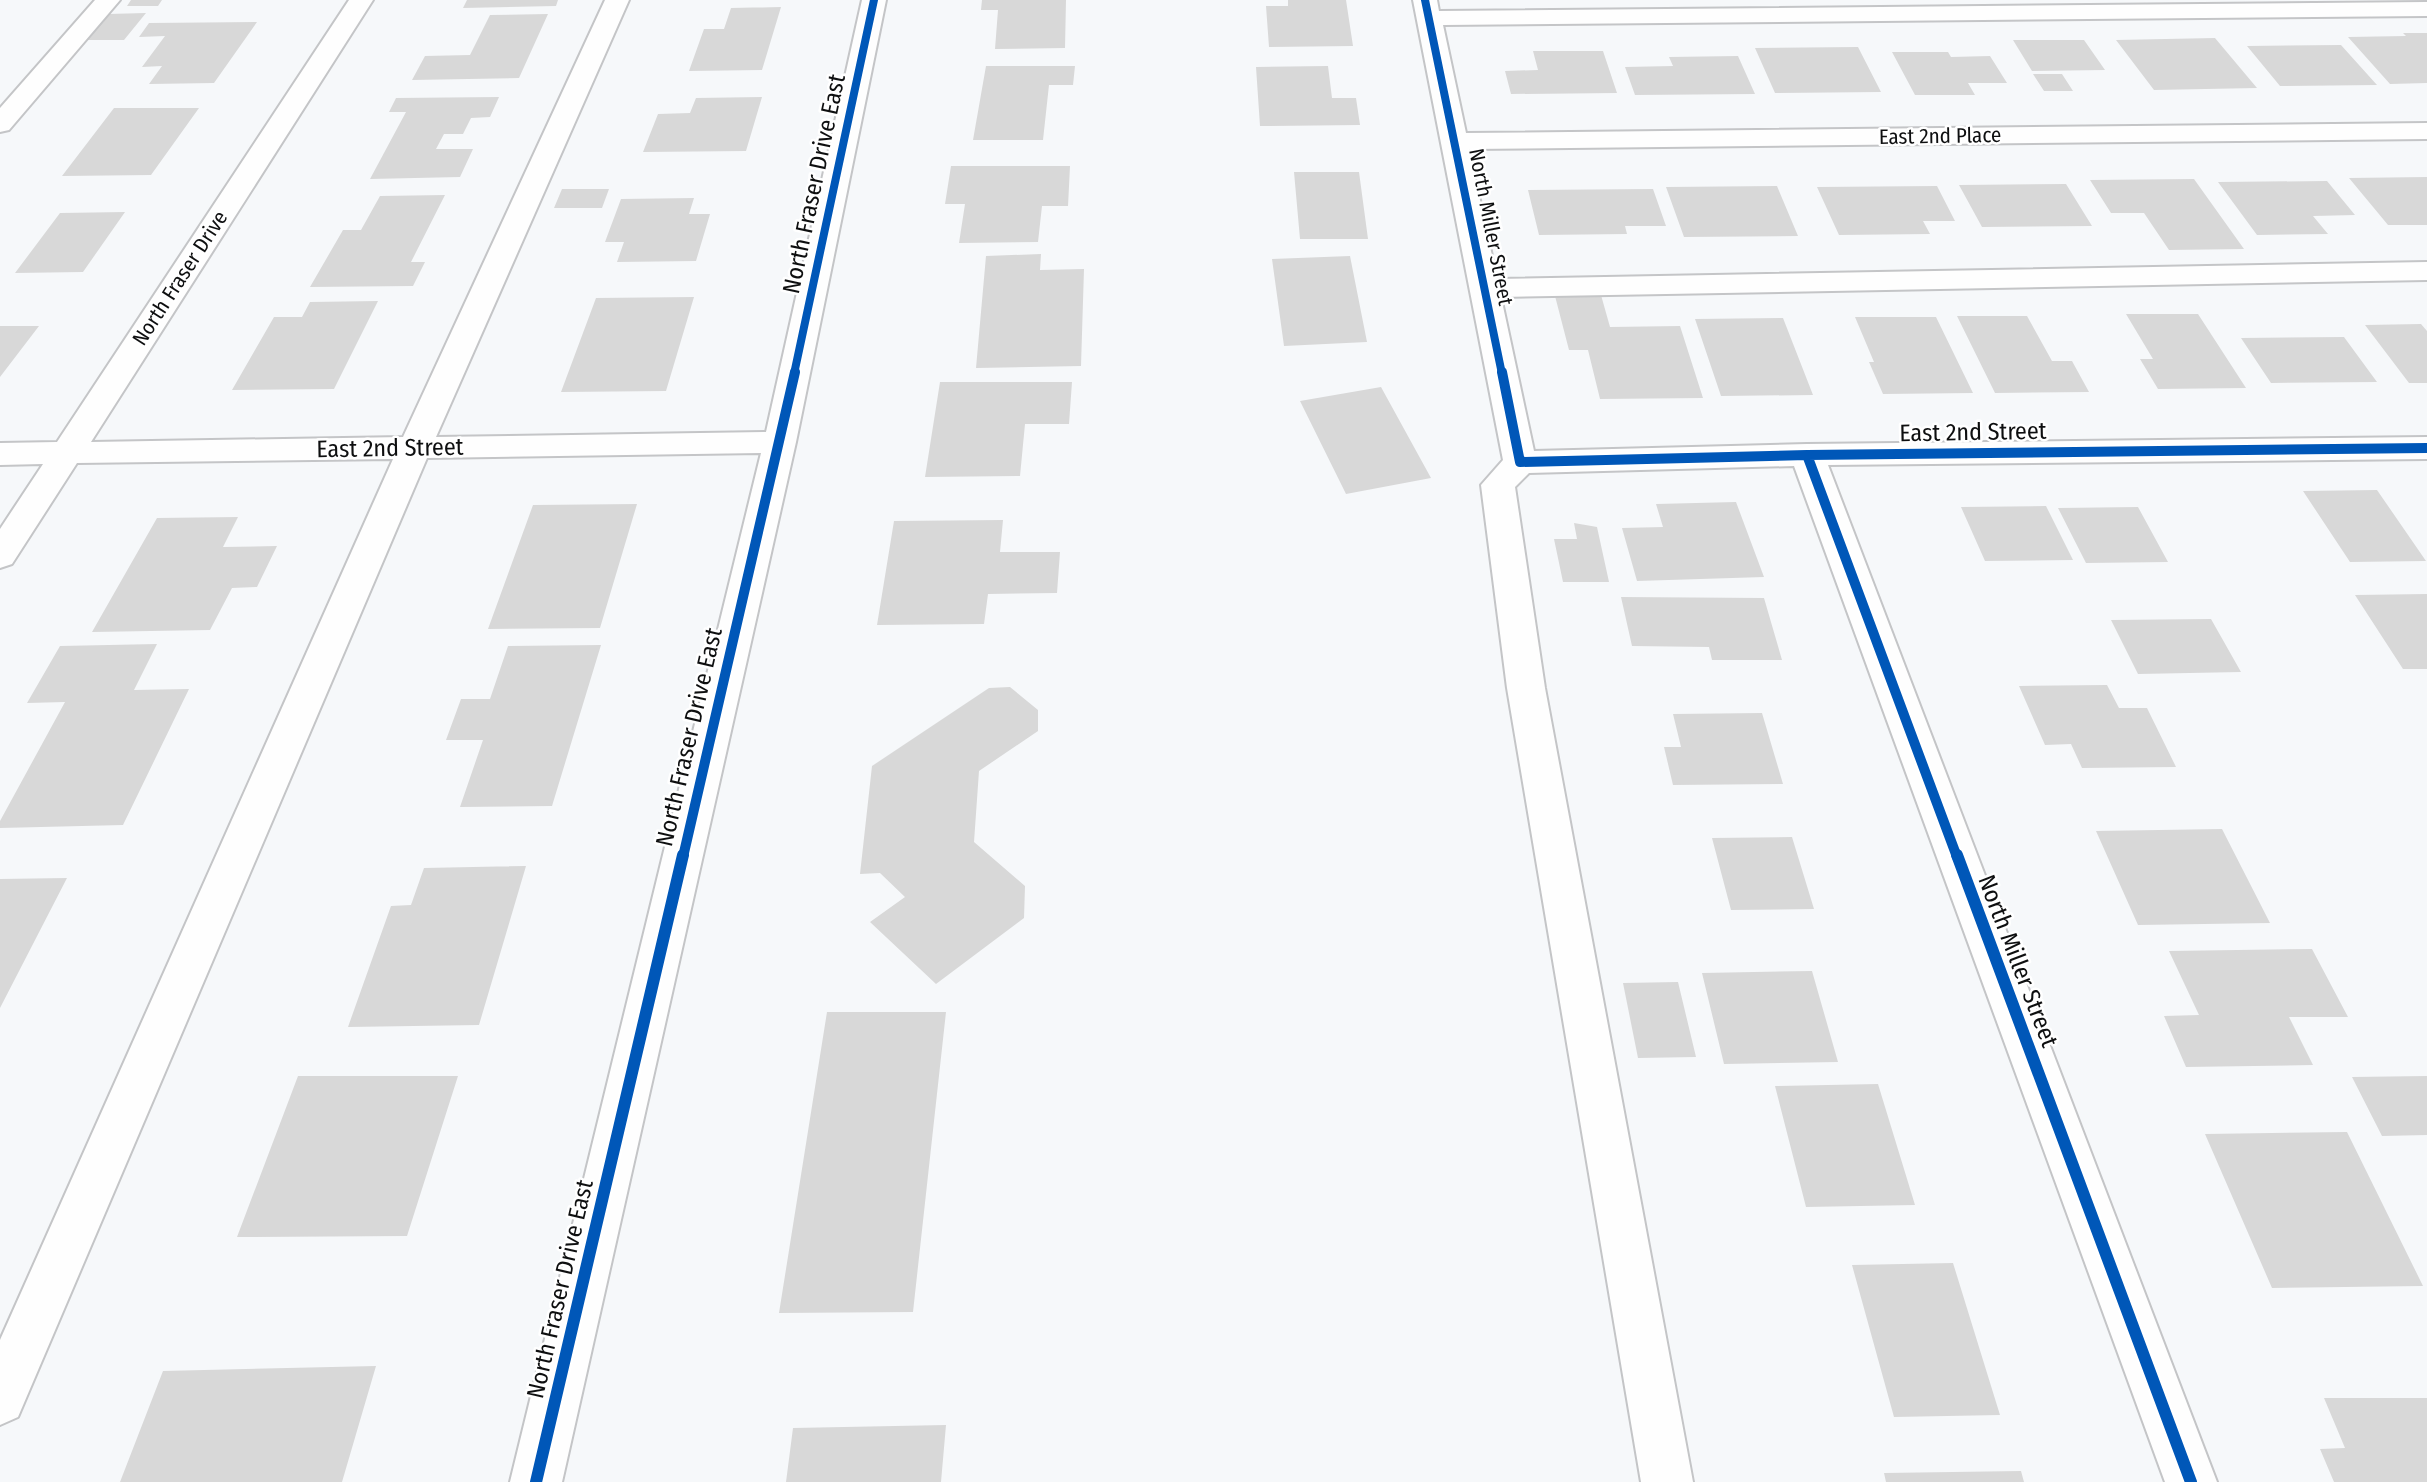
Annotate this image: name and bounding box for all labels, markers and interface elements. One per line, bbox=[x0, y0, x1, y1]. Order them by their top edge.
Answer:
street label: North Fraser Drive East bbox=[777, 71, 851, 296]
street label: East 2nd Place bbox=[1879, 122, 2001, 150]
street label: North Miller Street bbox=[1463, 146, 1519, 308]
street label: North Fraser Drive bbox=[127, 206, 233, 350]
street label: East 2nd Street bbox=[1899, 417, 2047, 447]
street label: East 2nd Street bbox=[316, 433, 464, 463]
street label: North Fraser Drive East bbox=[650, 625, 728, 849]
street label: North Miller Street bbox=[1972, 871, 2064, 1051]
street label: North Fraser Drive East bbox=[521, 1177, 599, 1401]

